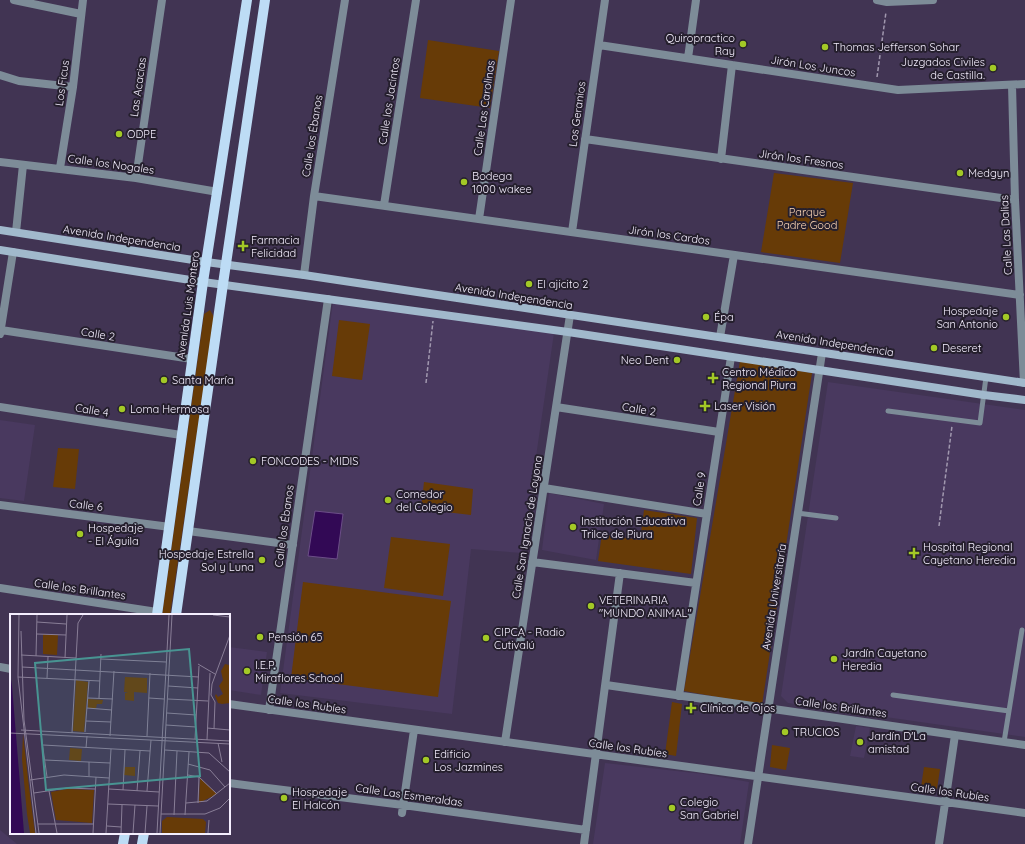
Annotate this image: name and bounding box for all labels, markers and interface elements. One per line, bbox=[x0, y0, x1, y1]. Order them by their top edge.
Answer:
place label: Quiropractico Ray bbox=[666, 31, 735, 58]
marker: Quiropractico Ray bbox=[738, 39, 748, 49]
place label: Thomas Jefferson Sohar bbox=[833, 40, 960, 54]
marker: Thomas Jefferson Sohar bbox=[820, 42, 830, 52]
street label: Jirón Los Juncos bbox=[769, 52, 857, 80]
place label: Juzgados Civiles de Castilla. bbox=[901, 55, 985, 82]
street label: Las Acacias bbox=[127, 56, 149, 118]
street label: Calle los Jacintos bbox=[375, 56, 403, 146]
street label: Los Ficus bbox=[52, 59, 72, 107]
street label: Calle Las Carolinas bbox=[470, 59, 498, 157]
marker: Juzgados Civiles de Castilla. bbox=[988, 63, 998, 73]
street label: Los Geranios bbox=[565, 80, 589, 148]
street label: Calle los Ébanos bbox=[299, 94, 325, 178]
place label: ODPE bbox=[127, 127, 156, 141]
marker: ODPE bbox=[114, 129, 124, 139]
street label: Jirón los Fresnos bbox=[758, 146, 844, 172]
street label: Calle los Nogales bbox=[67, 151, 155, 177]
place label: Medgyn bbox=[968, 166, 1009, 180]
marker: Medgyn bbox=[955, 168, 965, 178]
place label: Bodega 1000 wakee bbox=[472, 169, 532, 196]
marker: Bodega 1000 wakee bbox=[459, 177, 469, 187]
street label: Calle Las Dalias bbox=[997, 195, 1015, 275]
park label: Parque Padre Good bbox=[777, 205, 837, 232]
street label: Avenida Independencia bbox=[62, 222, 182, 254]
street label: Jirón los Cardos bbox=[627, 222, 711, 248]
place label: Farmacia Felicidad bbox=[251, 233, 299, 260]
marker: Farmacia Felicidad bbox=[238, 241, 248, 251]
street label: Avenida Luis Montero bbox=[173, 250, 203, 360]
place label: El ajicito 2 bbox=[537, 277, 588, 291]
marker: El ajicito 2 bbox=[524, 279, 534, 289]
street label: Avenida Independencia bbox=[454, 280, 574, 312]
place label: Hospedaje San Antonio bbox=[937, 304, 998, 331]
place label: Épa bbox=[714, 310, 734, 324]
marker: Épa bbox=[701, 312, 711, 322]
marker: Hospedaje San Antonio bbox=[1001, 312, 1011, 322]
street label: Calle 2 bbox=[80, 324, 116, 344]
street label: Avenida Independencia bbox=[775, 327, 895, 359]
place label: Deseret bbox=[942, 341, 982, 355]
marker: Deseret bbox=[929, 343, 939, 353]
place label: Neo Dent bbox=[621, 353, 669, 367]
marker: Neo Dent bbox=[672, 355, 682, 365]
place label: Centro Médico Regional Piura bbox=[722, 365, 796, 392]
marker: Centro Médico Regional Piura bbox=[707, 372, 719, 384]
place label: Santa María bbox=[172, 373, 234, 387]
marker: Santa María bbox=[159, 375, 169, 385]
street label: Calle 2 bbox=[621, 399, 657, 419]
place label: Laser Visión bbox=[714, 399, 775, 413]
street label: Calle 4 bbox=[74, 400, 110, 420]
marker: Laser Visión bbox=[699, 400, 711, 412]
place label: Loma Hermosa bbox=[130, 402, 209, 416]
marker: Loma Hermosa bbox=[117, 404, 127, 414]
place label: FONCODES - MIDIS bbox=[261, 454, 359, 468]
street label: Calle San Ignacio de Loyona bbox=[509, 454, 545, 600]
marker: FONCODES - MIDIS bbox=[248, 456, 258, 466]
street label: Calle 9 bbox=[689, 471, 709, 507]
street label: Calle los Ébanos bbox=[271, 484, 297, 568]
place label: Comedor del Colegio bbox=[396, 487, 453, 514]
marker: Comedor del Colegio bbox=[383, 495, 393, 505]
street label: Calle 6 bbox=[68, 496, 104, 514]
place label: Institución Educativa Trilce de Piura bbox=[581, 514, 686, 541]
place label: Hospedaje - El Águila bbox=[88, 521, 143, 548]
marker: Institución Educativa Trilce de Piura bbox=[568, 522, 578, 532]
marker: Hospedaje - El Águila bbox=[75, 529, 85, 539]
place label: Hospital Regional Cayetano Heredia bbox=[923, 540, 1016, 567]
street label: Avenida Universitaría bbox=[759, 543, 789, 651]
place label: Hospedaje Estrella Sol y Luna bbox=[159, 547, 254, 574]
marker: Hospital Regional Cayetano Heredia bbox=[908, 547, 920, 559]
marker: Hospedaje Estrella Sol y Luna bbox=[257, 555, 267, 565]
street label: Calle los Brillantes bbox=[33, 576, 127, 602]
place label: VETERINARIA "MUNDO ANIMAL" bbox=[599, 593, 692, 620]
marker: VETERINARIA "MUNDO ANIMAL" bbox=[586, 601, 596, 611]
inset map bbox=[10, 614, 230, 834]
place label: CIPCA - Radio Cutivalú bbox=[494, 625, 565, 652]
place label: Pensión 65 bbox=[268, 630, 322, 644]
marker: Pensión 65 bbox=[255, 632, 265, 642]
marker: CIPCA - Radio Cutivalú bbox=[481, 633, 491, 643]
place label: Jardín Cayetano Heredia bbox=[842, 646, 927, 673]
marker: Jardín Cayetano Heredia bbox=[829, 654, 839, 664]
place label: I.E.P. Miraflores School bbox=[255, 658, 343, 685]
marker: I.E.P. Miraflores School bbox=[242, 666, 252, 676]
street label: Calle los Rubíes bbox=[267, 692, 347, 716]
street label: Calle los Brillantes bbox=[794, 694, 888, 720]
place label: Clínica de Ojos bbox=[700, 701, 775, 715]
marker: Clínica de Ojos bbox=[685, 702, 697, 714]
place label: TRUCIOS bbox=[793, 725, 839, 739]
marker: TRUCIOS bbox=[780, 727, 790, 737]
place label: Jardín D'La amistad bbox=[868, 729, 926, 756]
street label: Calle los Rubíes bbox=[588, 736, 668, 760]
marker: Jardín D'La amistad bbox=[855, 737, 865, 747]
place label: Edificio Los Jazmines bbox=[434, 747, 503, 774]
marker: Edificio Los Jazmines bbox=[421, 755, 431, 765]
street label: Calle los Rubíes bbox=[910, 780, 990, 804]
street label: Calle Las Esmeraldas bbox=[355, 781, 463, 809]
place label: Hospedaje El Halcón bbox=[292, 785, 347, 812]
marker: Hospedaje El Halcón bbox=[279, 793, 289, 803]
place label: Colegio San Gabriel bbox=[680, 795, 739, 822]
marker: Colegio San Gabriel bbox=[667, 803, 677, 813]

